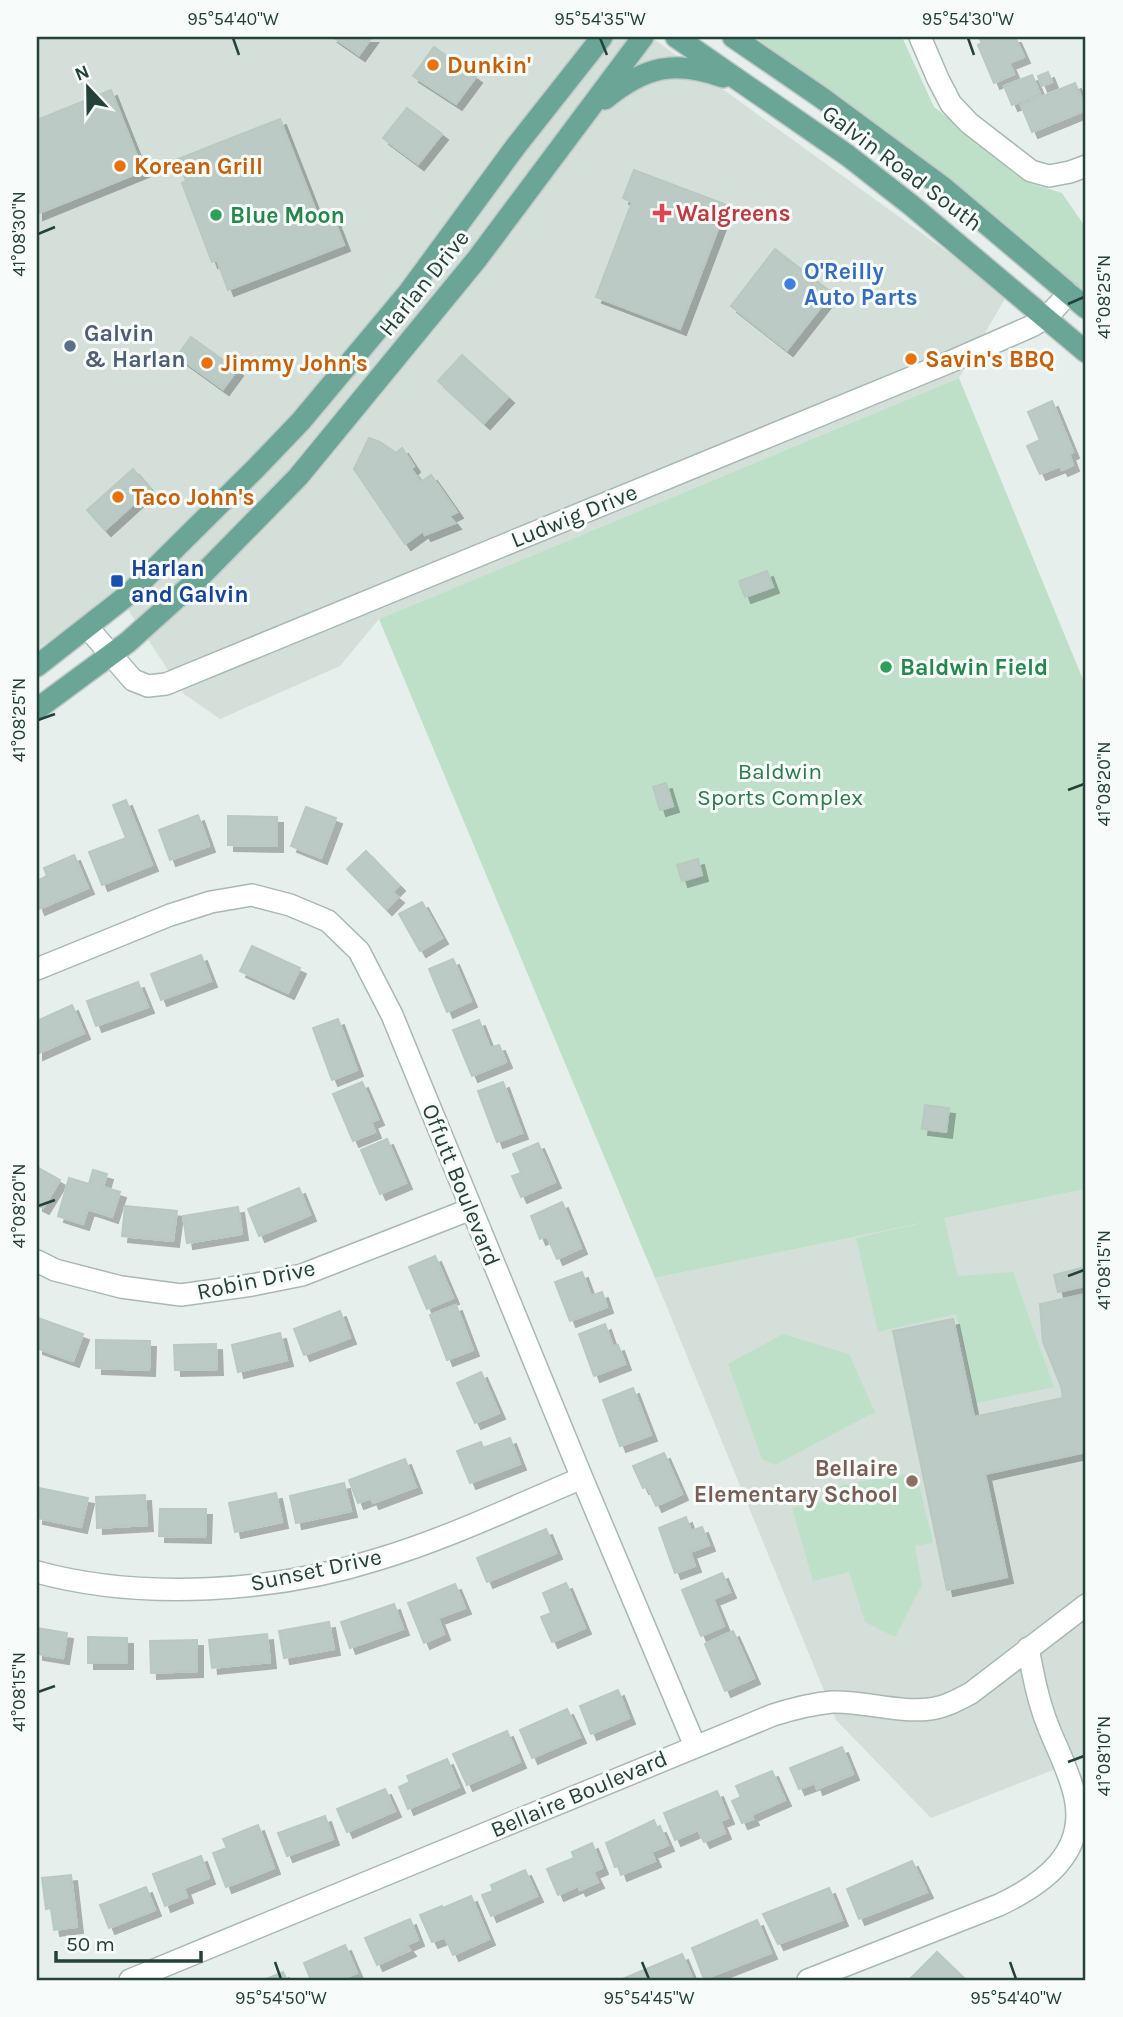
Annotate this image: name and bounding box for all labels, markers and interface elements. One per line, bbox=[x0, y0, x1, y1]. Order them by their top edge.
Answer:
text: 95°54'40"W bbox=[187, 8, 279, 30]
text: 95°54'35"W bbox=[554, 8, 646, 30]
text: 95°54'30"W bbox=[922, 8, 1014, 30]
north arrow bbox=[52, 52, 122, 122]
place label: Dunkin' bbox=[447, 52, 531, 79]
marker: Dunkin' bbox=[425, 57, 441, 73]
text: N bbox=[72, 60, 92, 86]
street label: Galvin Road South bbox=[817, 99, 987, 237]
place label: Korean Grill bbox=[134, 153, 263, 180]
marker: Korean Grill bbox=[112, 158, 128, 174]
text: 41°08'30"N bbox=[8, 191, 30, 277]
place label: Walgreens bbox=[676, 200, 791, 227]
place label: Blue Moon bbox=[230, 202, 345, 229]
marker: Walgreens bbox=[654, 205, 670, 221]
marker: Blue Moon bbox=[208, 207, 224, 223]
street label: Harlan Drive bbox=[373, 225, 475, 341]
text: 41°08'25"N bbox=[1093, 255, 1115, 339]
place label: O'Reilly Auto Parts bbox=[804, 258, 918, 311]
marker: O'Reilly Auto Parts bbox=[782, 276, 798, 292]
place label: Galvin & Harlan bbox=[84, 320, 186, 373]
marker: Galvin & Harlan bbox=[62, 338, 78, 354]
place label: Savin's BBQ bbox=[925, 346, 1055, 373]
place label: Jimmy John's bbox=[221, 350, 368, 377]
marker: Savin's BBQ bbox=[903, 351, 919, 367]
marker: Jimmy John's bbox=[199, 355, 215, 371]
street label: Ludwig Drive bbox=[507, 478, 641, 554]
place label: Taco John's bbox=[132, 484, 255, 511]
marker: Taco John's bbox=[110, 489, 126, 505]
place label: Harlan and Galvin bbox=[131, 555, 249, 608]
marker: Harlan and Galvin bbox=[109, 573, 125, 589]
place label: Baldwin Field bbox=[900, 654, 1048, 681]
marker: Baldwin Field bbox=[878, 659, 894, 675]
text: 41°08'25"N bbox=[8, 678, 30, 762]
text: 41°08'20"N bbox=[1093, 741, 1115, 827]
park label: Baldwin Sports Complex bbox=[697, 758, 863, 811]
street label: Offutt Boulevard bbox=[416, 1100, 506, 1270]
text: 41°08'20"N bbox=[8, 1163, 30, 1249]
text: 41°08'15"N bbox=[1093, 1230, 1115, 1310]
street label: Robin Drive bbox=[194, 1254, 318, 1306]
place label: Bellaire Elementary School bbox=[694, 1455, 898, 1508]
marker: Bellaire Elementary School bbox=[904, 1473, 920, 1489]
street label: Sunset Drive bbox=[248, 1543, 384, 1597]
text: 41°08'15"N bbox=[8, 1652, 30, 1732]
text: 41°08'10"N bbox=[1093, 1716, 1115, 1796]
street label: Bellaire Boulevard bbox=[487, 1745, 671, 1843]
scale bar bbox=[56, 1919, 201, 1963]
text: 50 m bbox=[66, 1932, 115, 1956]
text: 95°54'50"W bbox=[235, 1987, 327, 2009]
text: 95°54'45"W bbox=[603, 1987, 695, 2009]
text: 95°54'40"W bbox=[970, 1987, 1062, 2009]

